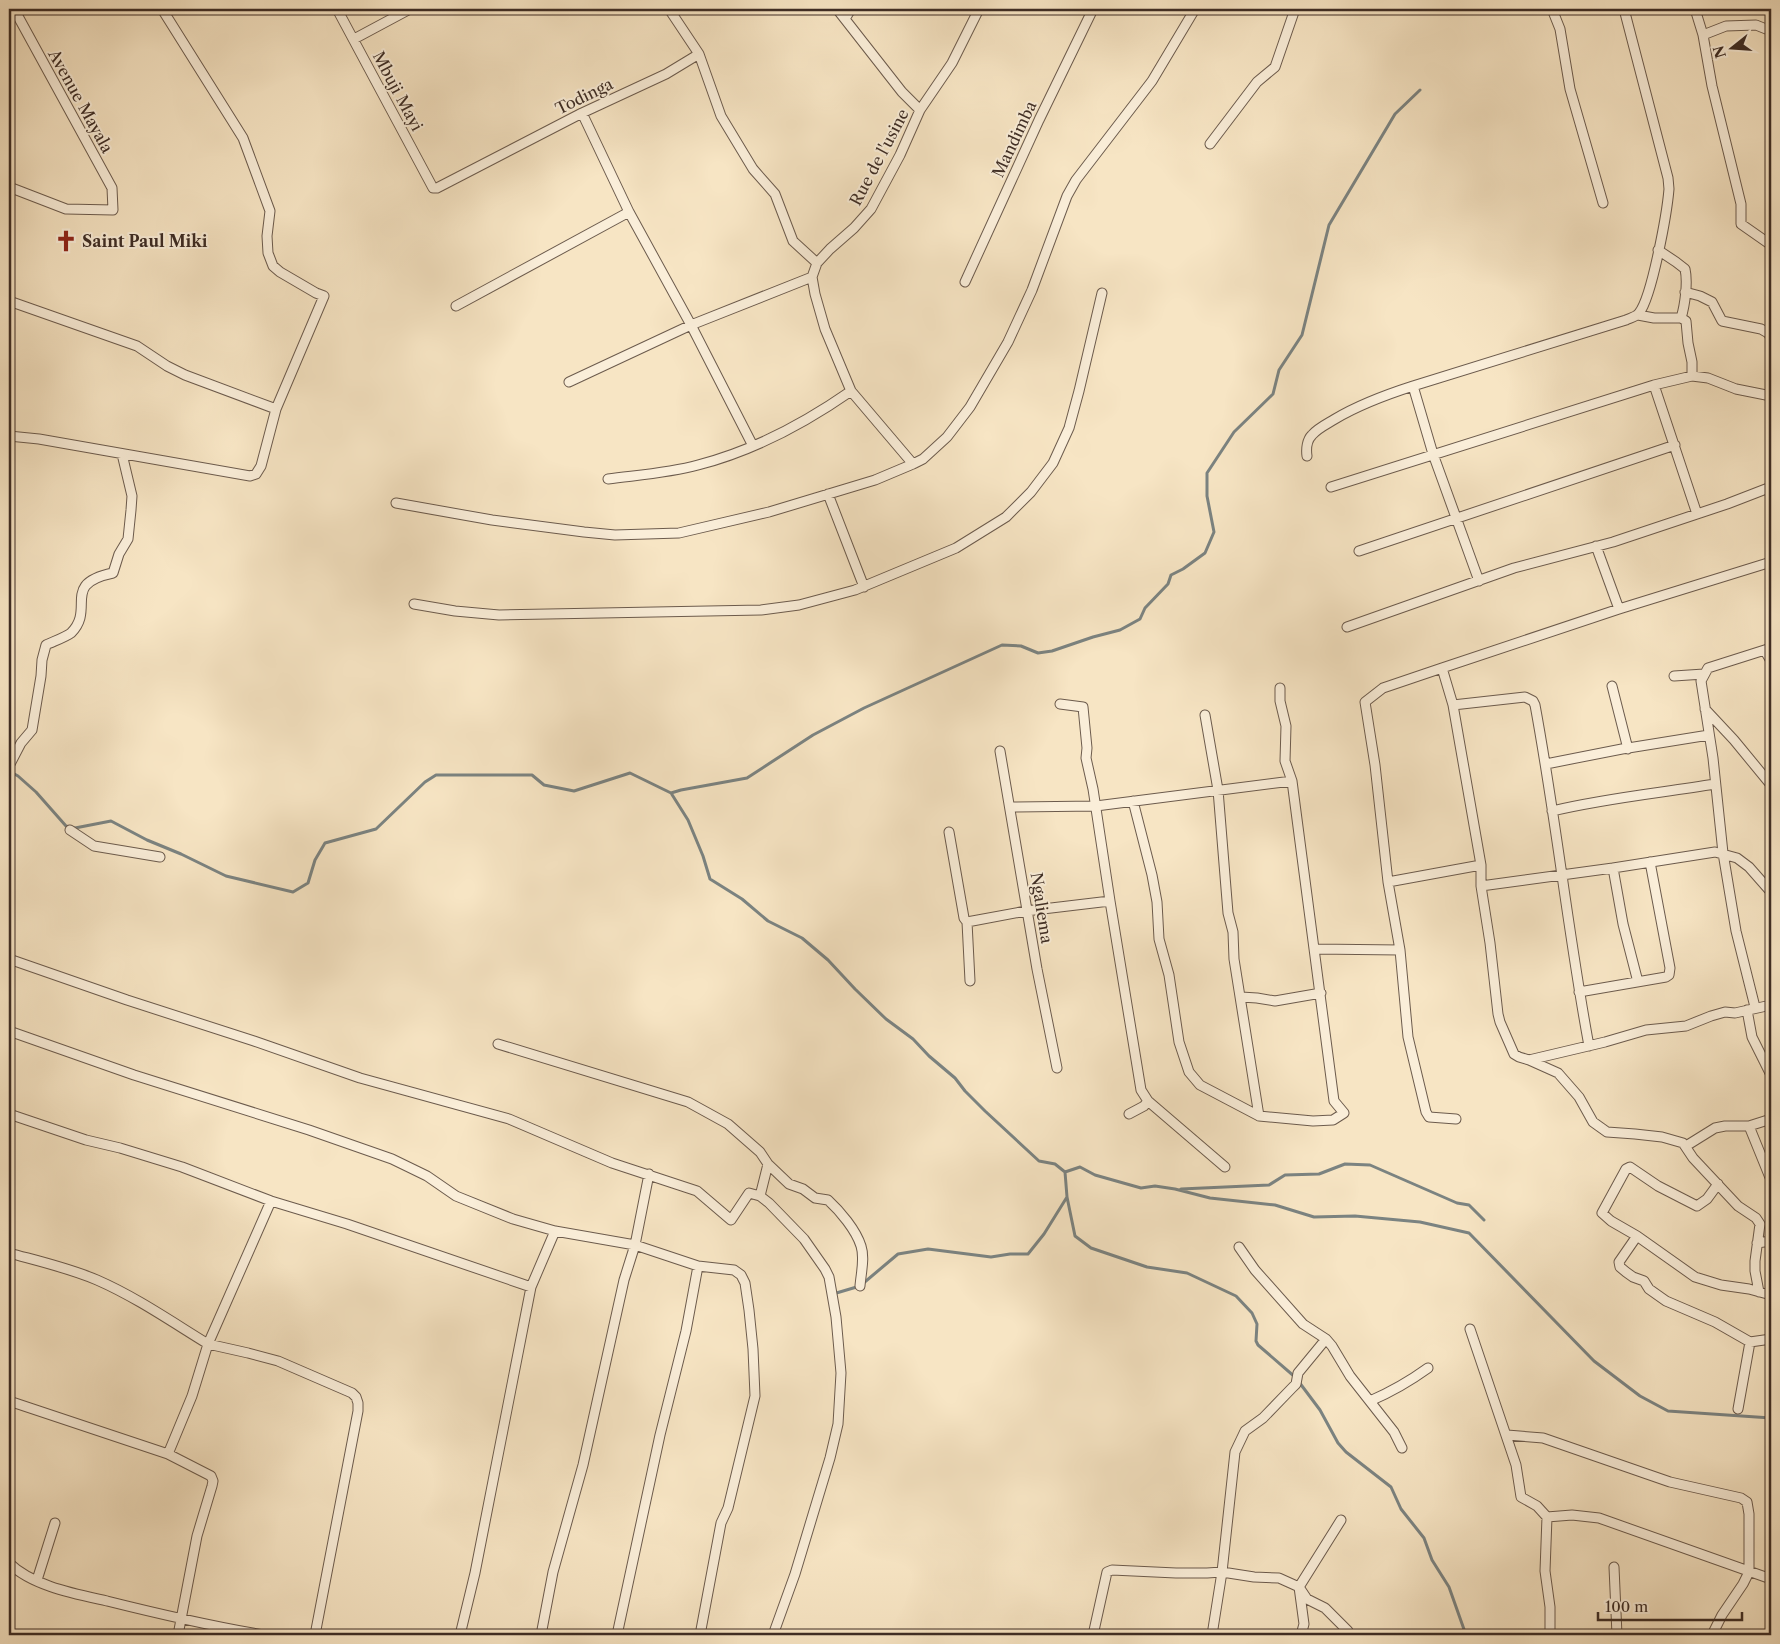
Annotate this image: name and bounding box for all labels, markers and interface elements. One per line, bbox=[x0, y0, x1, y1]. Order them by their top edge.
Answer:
north arrow bbox=[1708, 22, 1758, 72]
text: N bbox=[1709, 43, 1730, 60]
street label: Avenue Mayala bbox=[44, 45, 118, 157]
street label: Mbuji Mayi bbox=[369, 48, 427, 134]
street label: Todinga bbox=[552, 73, 617, 119]
street label: Mandimba bbox=[988, 97, 1041, 180]
street label: Rue de l'usine bbox=[845, 105, 913, 209]
church icon: Saint Paul Miki bbox=[53, 228, 79, 254]
place label: Saint Paul Miki bbox=[82, 231, 208, 251]
street label: Ngaliema bbox=[1027, 871, 1058, 945]
scale bar bbox=[1598, 1589, 1741, 1621]
text: 100 m bbox=[1605, 1597, 1648, 1616]

